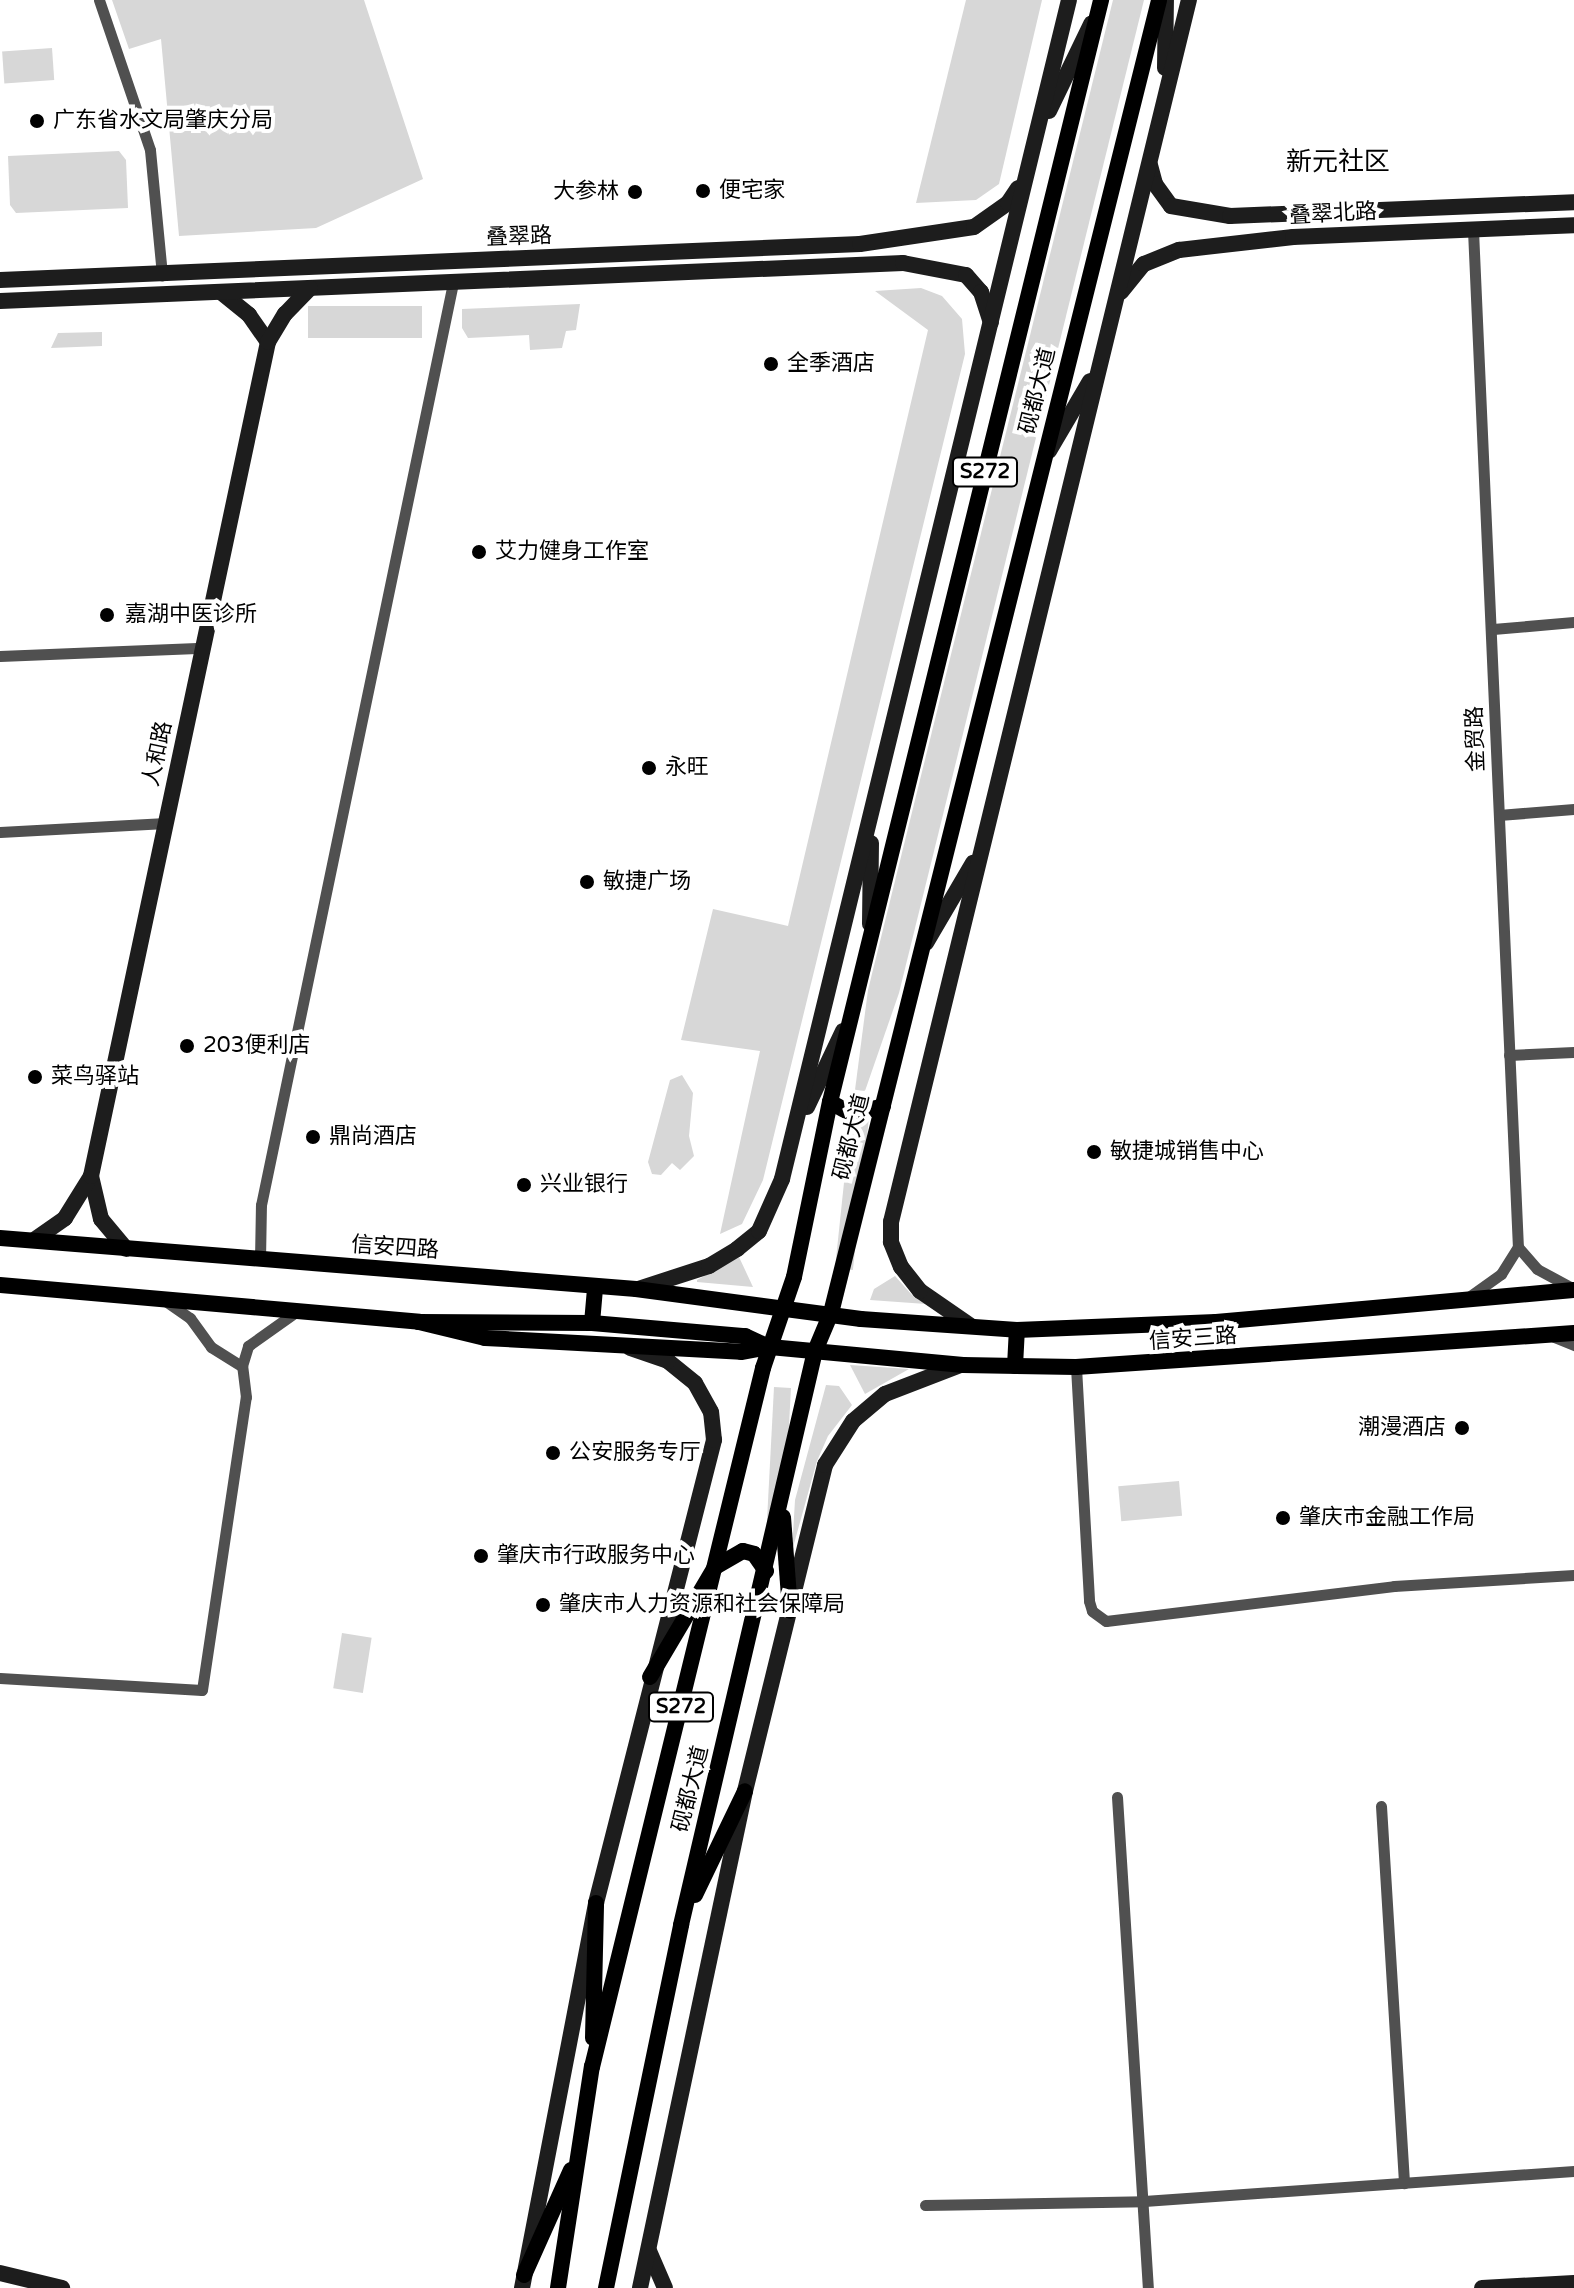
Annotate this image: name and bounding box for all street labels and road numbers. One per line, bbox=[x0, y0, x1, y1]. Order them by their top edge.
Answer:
street label: 叠翠北路 bbox=[1288, 199, 1378, 229]
street label: 叠翠路 bbox=[486, 223, 552, 251]
street label: 砚都大道 bbox=[1015, 345, 1061, 437]
road number: S272 bbox=[951, 456, 1019, 488]
street label: 金贸路 bbox=[1462, 706, 1490, 772]
street label: 人和路 bbox=[138, 719, 178, 789]
street label: 砚都大道 bbox=[829, 1091, 875, 1183]
street label: 信安四路 bbox=[350, 1232, 440, 1264]
street label: 信安三路 bbox=[1148, 1323, 1238, 1355]
road number: S272 bbox=[647, 1691, 715, 1723]
street label: 砚都大道 bbox=[668, 1743, 714, 1835]

